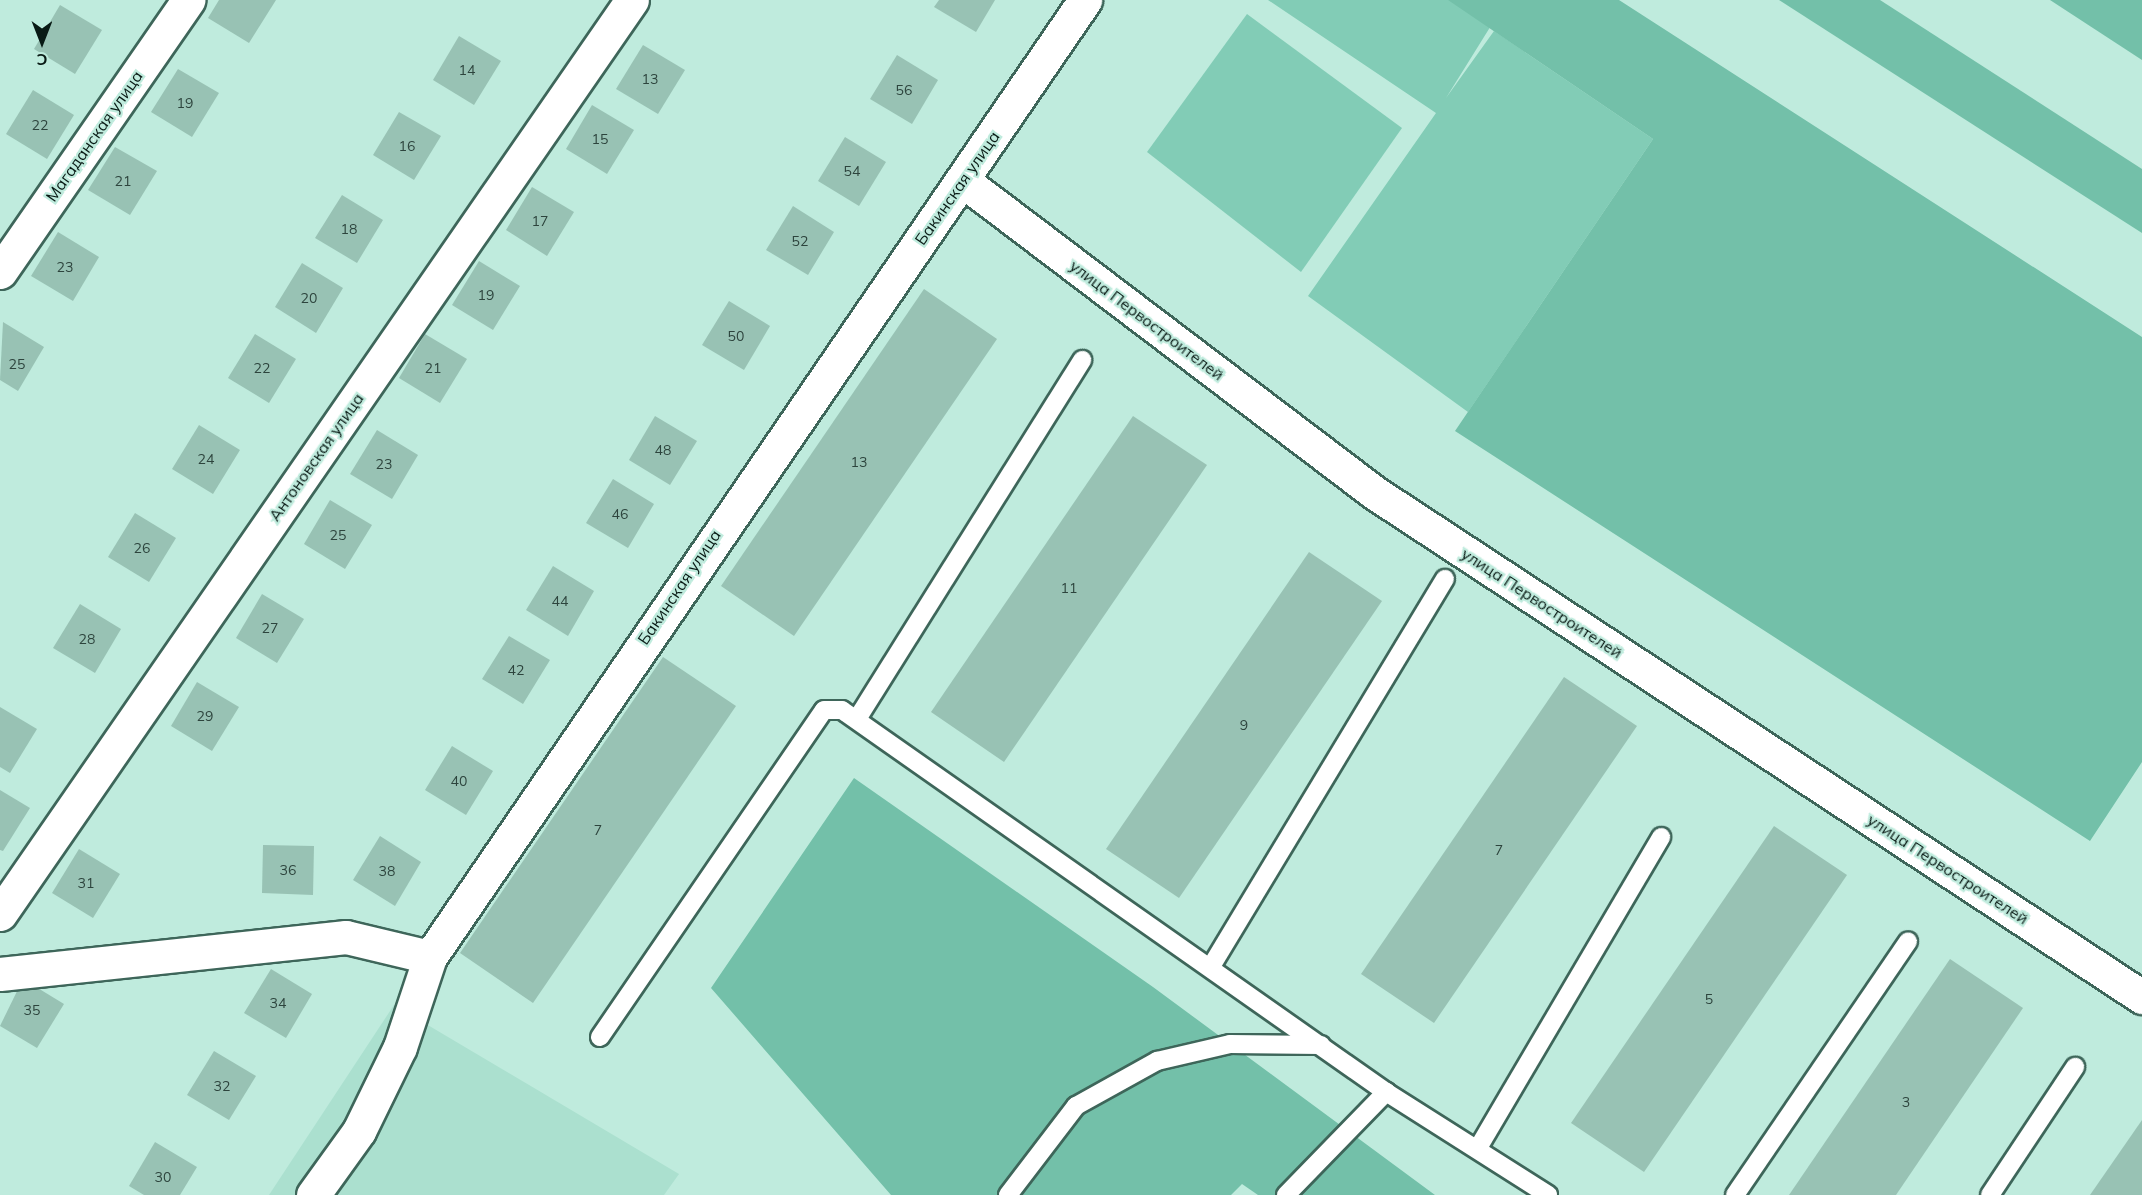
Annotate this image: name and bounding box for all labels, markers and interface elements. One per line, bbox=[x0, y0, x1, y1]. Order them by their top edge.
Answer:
north arrow bbox=[12, 12, 72, 72]
text: С bbox=[37, 50, 47, 70]
house number: 14 bbox=[459, 62, 475, 78]
street label: Магаданская улица bbox=[42, 67, 146, 205]
house number: 13 bbox=[642, 71, 658, 87]
house number: 56 bbox=[896, 82, 912, 98]
house number: 19 bbox=[177, 95, 193, 111]
house number: 22 bbox=[32, 117, 48, 133]
street label: Бакинская улица bbox=[911, 127, 1003, 249]
house number: 15 bbox=[592, 131, 608, 147]
house number: 16 bbox=[399, 138, 415, 154]
house number: 54 bbox=[844, 163, 860, 179]
house number: 21 bbox=[115, 173, 131, 189]
house number: 17 bbox=[532, 213, 548, 229]
house number: 18 bbox=[341, 221, 357, 237]
house number: 52 bbox=[792, 233, 808, 249]
street label: улица Первостроителей bbox=[1066, 256, 1228, 384]
house number: 23 bbox=[57, 259, 73, 275]
house number: 19 bbox=[478, 287, 494, 303]
house number: 20 bbox=[301, 290, 317, 306]
house number: 50 bbox=[728, 328, 744, 344]
house number: 25 bbox=[9, 356, 25, 372]
house number: 22 bbox=[254, 360, 270, 376]
house number: 21 bbox=[425, 360, 441, 376]
street label: Антоновская улица bbox=[265, 389, 367, 525]
house number: 48 bbox=[655, 442, 671, 458]
house number: 24 bbox=[198, 451, 214, 467]
house number: 13 bbox=[851, 454, 867, 470]
house number: 23 bbox=[376, 456, 392, 472]
house number: 46 bbox=[612, 506, 628, 522]
street label: Бакинская улица bbox=[633, 526, 725, 648]
house number: 25 bbox=[330, 527, 346, 543]
house number: 26 bbox=[134, 540, 150, 556]
street label: улица Первостроителей bbox=[1458, 544, 1626, 662]
house number: 11 bbox=[1061, 580, 1077, 596]
house number: 44 bbox=[552, 593, 568, 609]
house number: 27 bbox=[262, 620, 278, 636]
house number: 28 bbox=[79, 631, 95, 647]
house number: 42 bbox=[508, 662, 524, 678]
house number: 29 bbox=[197, 708, 213, 724]
house number: 9 bbox=[1240, 717, 1248, 733]
house number: 40 bbox=[451, 773, 467, 789]
street label: улица Первостроителей bbox=[1864, 810, 2032, 928]
house number: 7 bbox=[594, 822, 602, 838]
house number: 7 bbox=[1495, 842, 1503, 858]
house number: 36 bbox=[280, 862, 296, 878]
house number: 38 bbox=[379, 863, 395, 879]
house number: 31 bbox=[78, 875, 94, 891]
house number: 5 bbox=[1705, 991, 1713, 1007]
house number: 34 bbox=[270, 995, 286, 1011]
house number: 35 bbox=[24, 1002, 40, 1018]
house number: 32 bbox=[214, 1078, 230, 1094]
house number: 3 bbox=[1902, 1094, 1910, 1110]
house number: 30 bbox=[155, 1169, 171, 1185]

